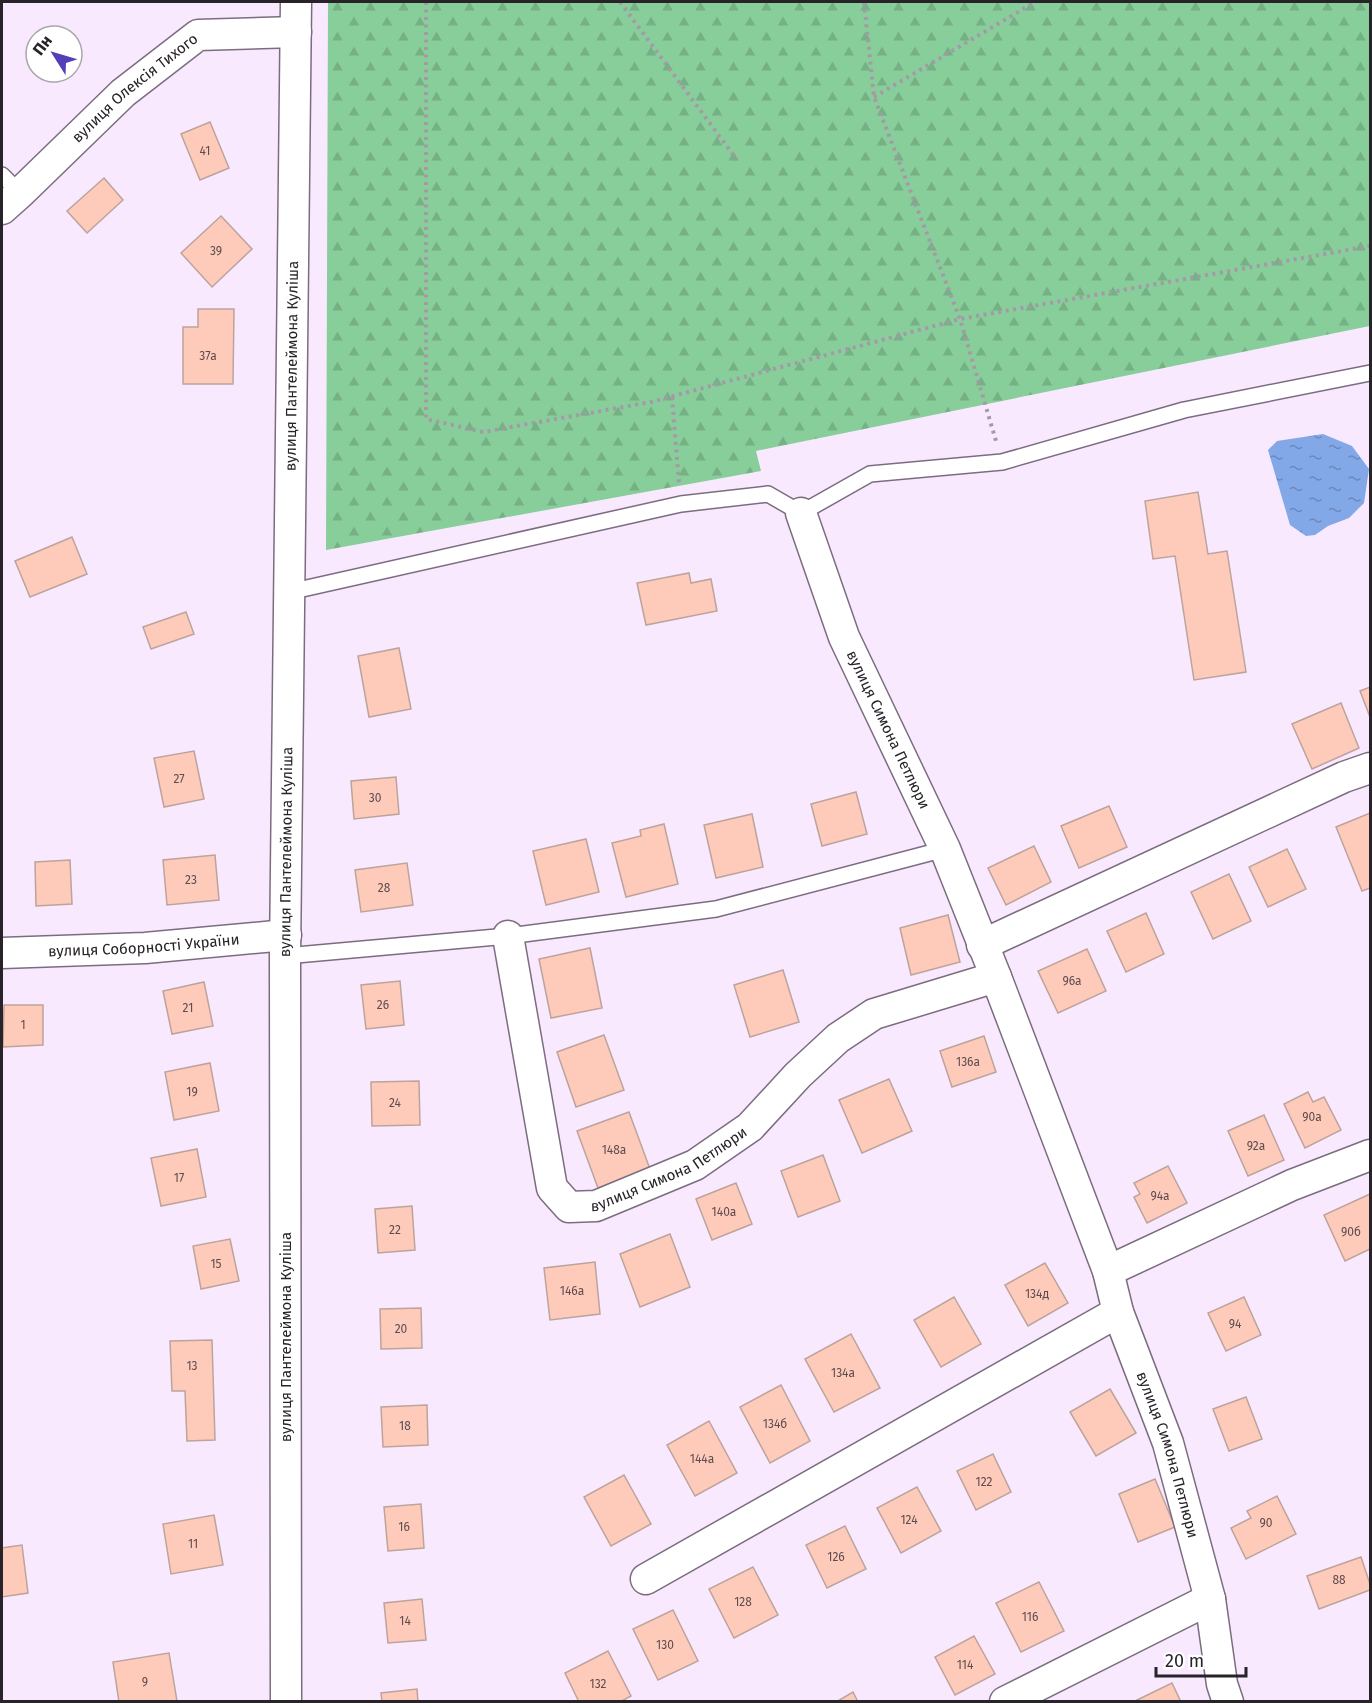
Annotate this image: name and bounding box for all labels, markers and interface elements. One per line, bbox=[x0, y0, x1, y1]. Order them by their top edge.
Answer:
north arrow bbox=[24, 24, 84, 84]
street label: вулиця Олексія Тихого bbox=[68, 29, 201, 146]
text: Пн bbox=[29, 32, 56, 59]
house number: 41 bbox=[200, 144, 210, 158]
house number: 39 bbox=[210, 244, 222, 258]
street label: вулиця Пантелеймона Куліша bbox=[282, 261, 302, 471]
house number: 37а bbox=[199, 349, 217, 363]
street label: вулиця Симона Петлюри bbox=[843, 648, 934, 812]
street label: вулиця Пантелеймона Куліша bbox=[276, 747, 296, 957]
house number: 27 bbox=[173, 772, 185, 786]
house number: 30 bbox=[369, 791, 382, 805]
house number: 23 bbox=[185, 873, 197, 887]
house number: 28 bbox=[378, 881, 391, 895]
street label: вулиця Соборності України bbox=[48, 930, 240, 960]
house number: 96а bbox=[1062, 974, 1082, 988]
house number: 26 bbox=[377, 998, 389, 1012]
house number: 21 bbox=[183, 1001, 193, 1015]
house number: 1 bbox=[20, 1018, 26, 1032]
house number: 136а bbox=[956, 1055, 980, 1069]
house number: 19 bbox=[186, 1085, 198, 1099]
house number: 24 bbox=[389, 1096, 402, 1110]
house number: 90а bbox=[1302, 1110, 1322, 1124]
street label: вулиця Симона Петлюри bbox=[591, 1123, 751, 1215]
house number: 92а bbox=[1247, 1139, 1265, 1153]
house number: 148а bbox=[602, 1143, 626, 1157]
house number: 17 bbox=[174, 1171, 184, 1185]
house number: 94а bbox=[1150, 1189, 1170, 1203]
house number: 140а bbox=[712, 1205, 736, 1219]
house number: 22 bbox=[389, 1223, 401, 1237]
house number: 90б bbox=[1341, 1225, 1361, 1239]
street label: вулиця Пантелеймона Куліша bbox=[277, 1232, 295, 1442]
house number: 15 bbox=[210, 1257, 222, 1271]
house number: 146а bbox=[560, 1284, 584, 1298]
house number: 134д bbox=[1025, 1287, 1049, 1301]
house number: 94 bbox=[1229, 1317, 1242, 1331]
house number: 20 bbox=[395, 1322, 408, 1336]
house number: 13 bbox=[186, 1359, 198, 1373]
house number: 134а bbox=[831, 1366, 855, 1380]
street label: вулиця Симона Петлюри bbox=[1133, 1369, 1202, 1540]
house number: 134б bbox=[763, 1417, 787, 1431]
house number: 18 bbox=[399, 1419, 411, 1433]
house number: 144а bbox=[690, 1452, 714, 1466]
house number: 122 bbox=[975, 1475, 993, 1489]
house number: 124 bbox=[900, 1513, 918, 1527]
house number: 90 bbox=[1260, 1516, 1273, 1530]
house number: 16 bbox=[398, 1520, 410, 1534]
house number: 11 bbox=[188, 1537, 198, 1551]
house number: 126 bbox=[827, 1550, 845, 1564]
house number: 88 bbox=[1332, 1573, 1346, 1587]
house number: 128 bbox=[734, 1595, 752, 1609]
house number: 116 bbox=[1022, 1610, 1038, 1624]
house number: 14 bbox=[399, 1614, 411, 1628]
house number: 130 bbox=[656, 1638, 674, 1652]
scale bar bbox=[1156, 1640, 1246, 1678]
text: 20 m bbox=[1165, 1650, 1204, 1672]
house number: 114 bbox=[957, 1658, 974, 1672]
house number: 9 bbox=[142, 1675, 148, 1689]
house number: 132 bbox=[589, 1677, 607, 1691]

